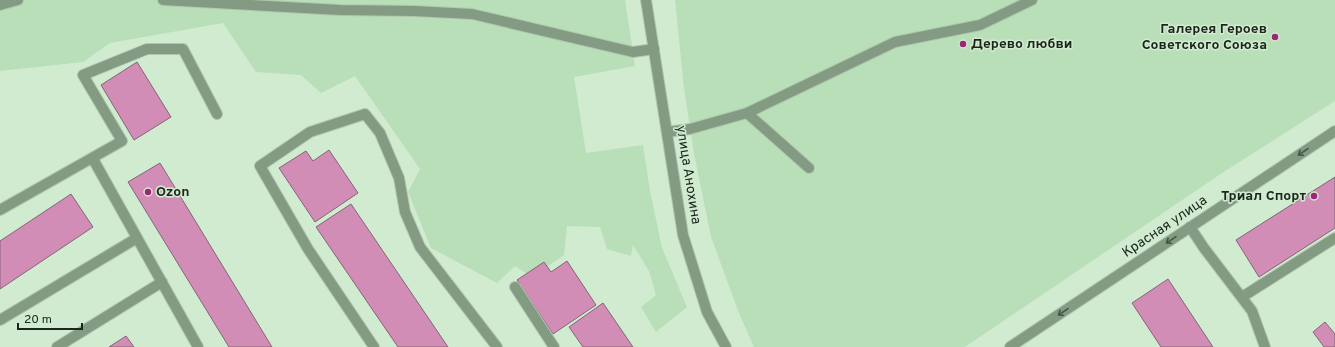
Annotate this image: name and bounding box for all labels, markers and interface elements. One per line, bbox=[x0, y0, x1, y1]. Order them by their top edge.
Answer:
place label: Галерея Героев Советского Союза bbox=[1142, 21, 1267, 54]
marker: Галерея Героев Советского Союза bbox=[1270, 32, 1280, 42]
place label: Дерево любви bbox=[971, 36, 1072, 53]
marker: Дерево любви bbox=[958, 39, 968, 49]
street label: улица Анохина bbox=[672, 124, 704, 226]
one-way arrow bbox=[1297, 148, 1308, 156]
place label: Ozon bbox=[156, 184, 189, 201]
marker: Ozon bbox=[143, 187, 153, 197]
place label: Триал Спорт bbox=[1221, 188, 1306, 205]
marker: Триал Спорт bbox=[1309, 191, 1319, 201]
street label: Красная улица bbox=[1119, 192, 1211, 262]
one-way arrow bbox=[1166, 236, 1177, 244]
scale bar bbox=[18, 305, 82, 331]
one-way arrow bbox=[1058, 308, 1069, 316]
text: 20 m bbox=[24, 312, 52, 328]

